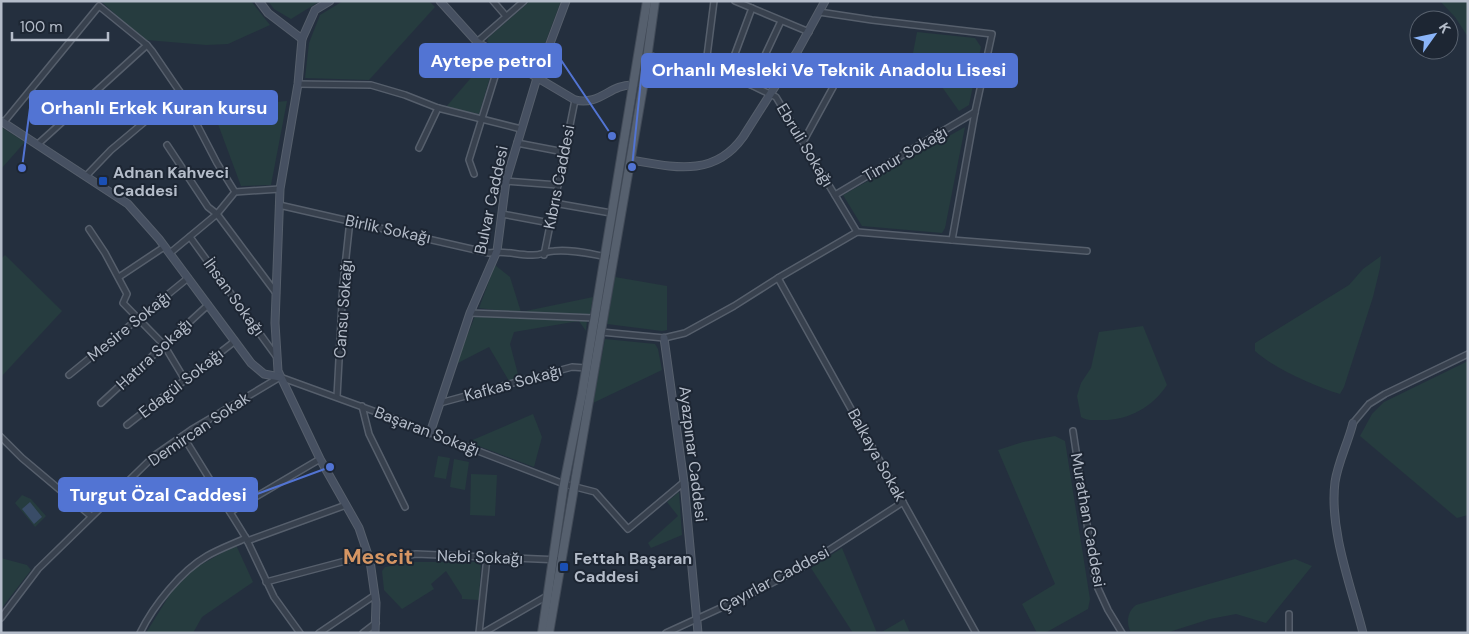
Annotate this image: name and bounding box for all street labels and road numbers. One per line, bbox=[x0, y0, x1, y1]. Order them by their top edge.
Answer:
street label: Ebruli Sokağı bbox=[772, 99, 838, 191]
street label: Timur Sokağı bbox=[859, 121, 951, 187]
street label: Kıbrıs Caddesi bbox=[539, 123, 579, 231]
street label: Bulvar Caddesi bbox=[469, 144, 513, 256]
street label: Birlik Sokağı bbox=[343, 210, 433, 248]
street label: İhsan Sokağı bbox=[199, 254, 269, 340]
street label: Cansu Sokağı bbox=[329, 259, 357, 359]
street label: Mesire Sokağı bbox=[83, 286, 175, 366]
street label: Hatıra Sokağı bbox=[112, 314, 196, 394]
street label: Edagül Sokağı bbox=[134, 343, 228, 423]
street label: Kafkas Sokağı bbox=[462, 360, 564, 406]
street label: Ayazpınar Caddesi bbox=[674, 385, 712, 523]
street label: Demircan Sokak bbox=[144, 387, 254, 471]
street label: Başaran Sokağı bbox=[371, 401, 483, 461]
street label: Balkaya Sokak bbox=[843, 405, 911, 505]
street label: Murathan Caddesi bbox=[1066, 451, 1110, 589]
street label: Çayırlar Caddesi bbox=[715, 541, 833, 617]
street label: Nebi Sokağı bbox=[437, 545, 523, 569]

